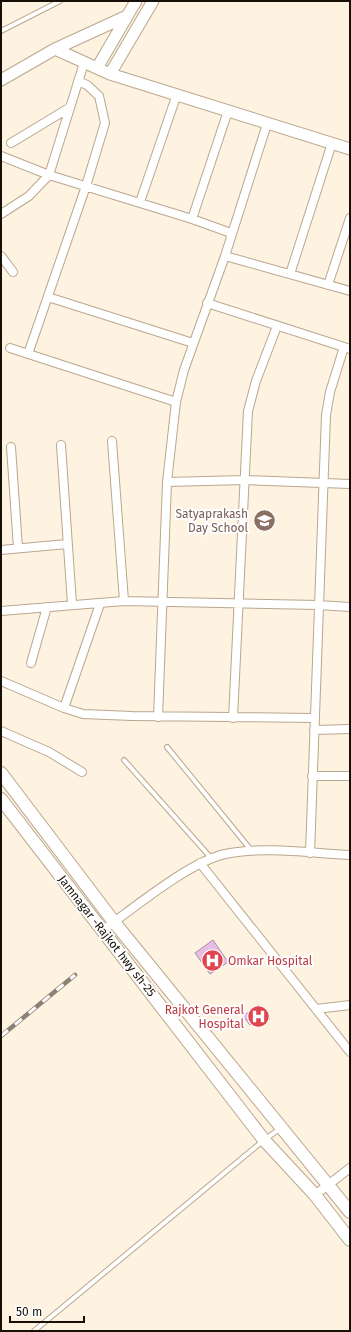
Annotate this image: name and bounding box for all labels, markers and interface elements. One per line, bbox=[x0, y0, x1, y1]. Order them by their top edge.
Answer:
place label: Satyaprakash Day School bbox=[176, 507, 248, 535]
school or university icon: Satyaprakash Day School bbox=[251, 508, 277, 534]
street label: Jamnagar -Rajkot hwy sh-25 bbox=[55, 873, 159, 999]
hospital icon: Omkar Hospital bbox=[200, 948, 226, 974]
place label: Omkar Hospital bbox=[228, 954, 313, 968]
place label: Rajkot General Hospital bbox=[165, 1003, 244, 1031]
hospital icon: Rajkot General Hospital bbox=[246, 1004, 272, 1030]
scale bar bbox=[10, 1298, 84, 1324]
text: 50 m bbox=[16, 1305, 42, 1319]

